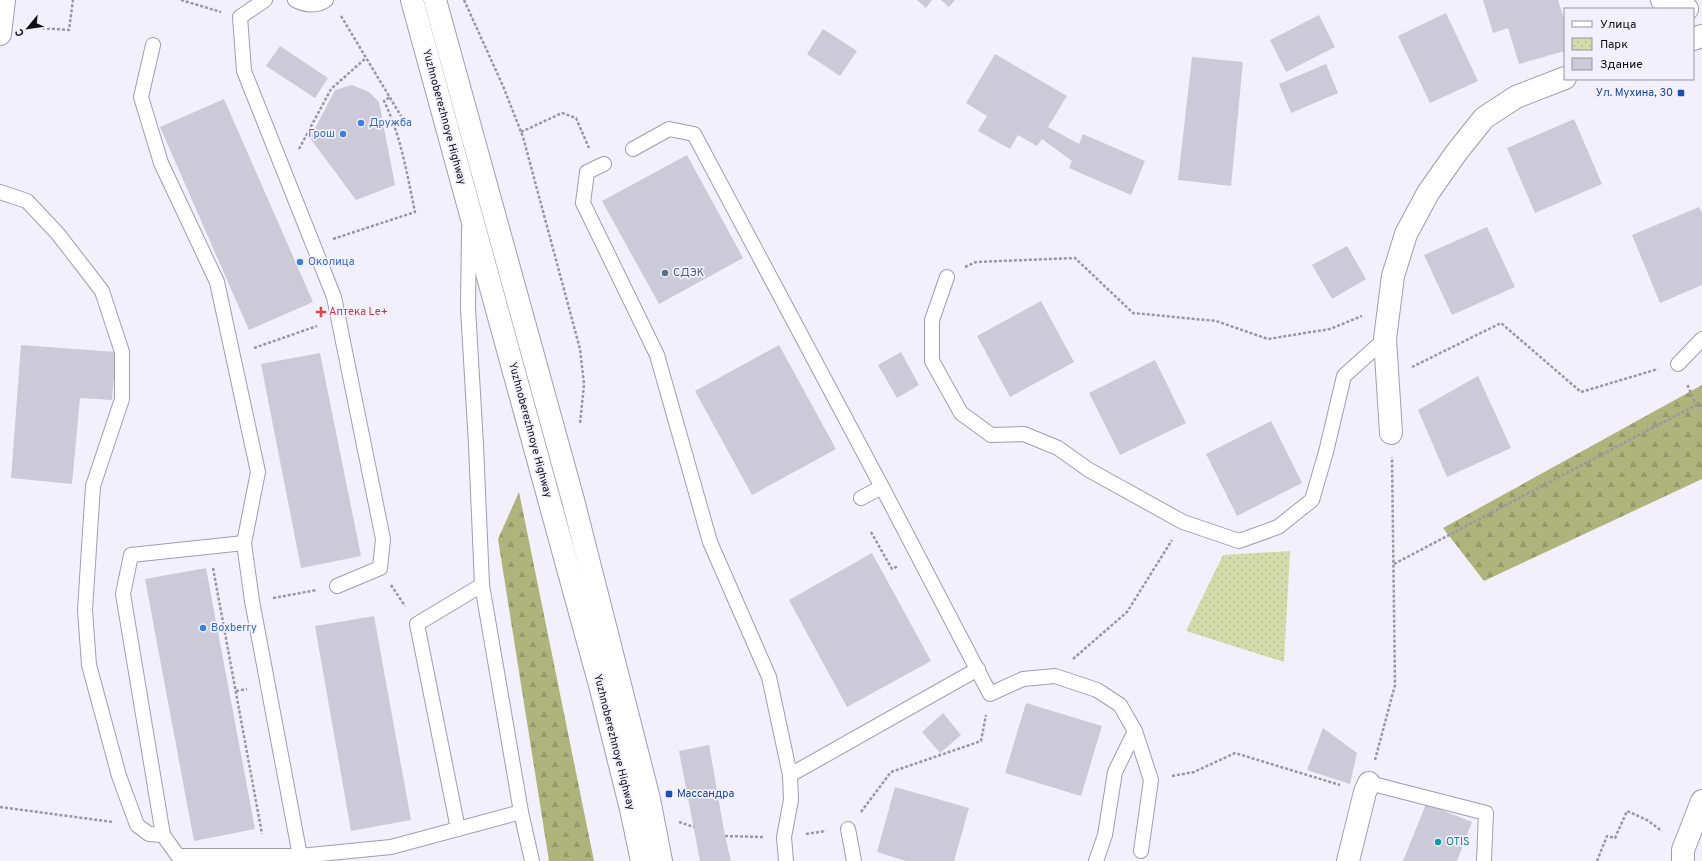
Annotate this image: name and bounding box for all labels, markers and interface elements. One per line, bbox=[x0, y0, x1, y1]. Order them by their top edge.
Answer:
north arrow bbox=[8, 8, 48, 48]
legend bbox=[1564, 8, 1694, 80]
text: Улица bbox=[1600, 17, 1636, 33]
text: С bbox=[12, 26, 28, 39]
text: Парк bbox=[1600, 37, 1628, 53]
street label: Yuzhnoberezhnoye Highway bbox=[419, 48, 469, 187]
text: Здание bbox=[1600, 57, 1643, 73]
place label: Ул. Мухина, 30 bbox=[1596, 86, 1673, 100]
marker: Ул. Мухина, 30 bbox=[1676, 88, 1686, 98]
place label: Дружба bbox=[369, 116, 412, 130]
marker: Дружба bbox=[356, 118, 366, 128]
place label: Грош bbox=[308, 127, 335, 141]
marker: Грош bbox=[338, 129, 348, 139]
place label: Околица bbox=[308, 255, 355, 269]
marker: Околица bbox=[295, 257, 305, 267]
place label: СДЭК bbox=[673, 266, 704, 280]
marker: СДЭК bbox=[660, 268, 670, 278]
place label: Аптека Le+ bbox=[329, 305, 388, 319]
marker: Аптека Le+ bbox=[316, 307, 326, 317]
street label: Yuzhnoberezhnoye Highway bbox=[505, 361, 555, 500]
place label: Boxberry bbox=[211, 621, 257, 635]
marker: Boxberry bbox=[198, 623, 208, 633]
street label: Yuzhnoberezhnoye Highway bbox=[590, 672, 638, 812]
place label: Массандра bbox=[677, 787, 735, 801]
marker: Массандра bbox=[664, 789, 674, 799]
place label: OTIS bbox=[1446, 835, 1470, 849]
marker: OTIS bbox=[1433, 837, 1443, 847]

